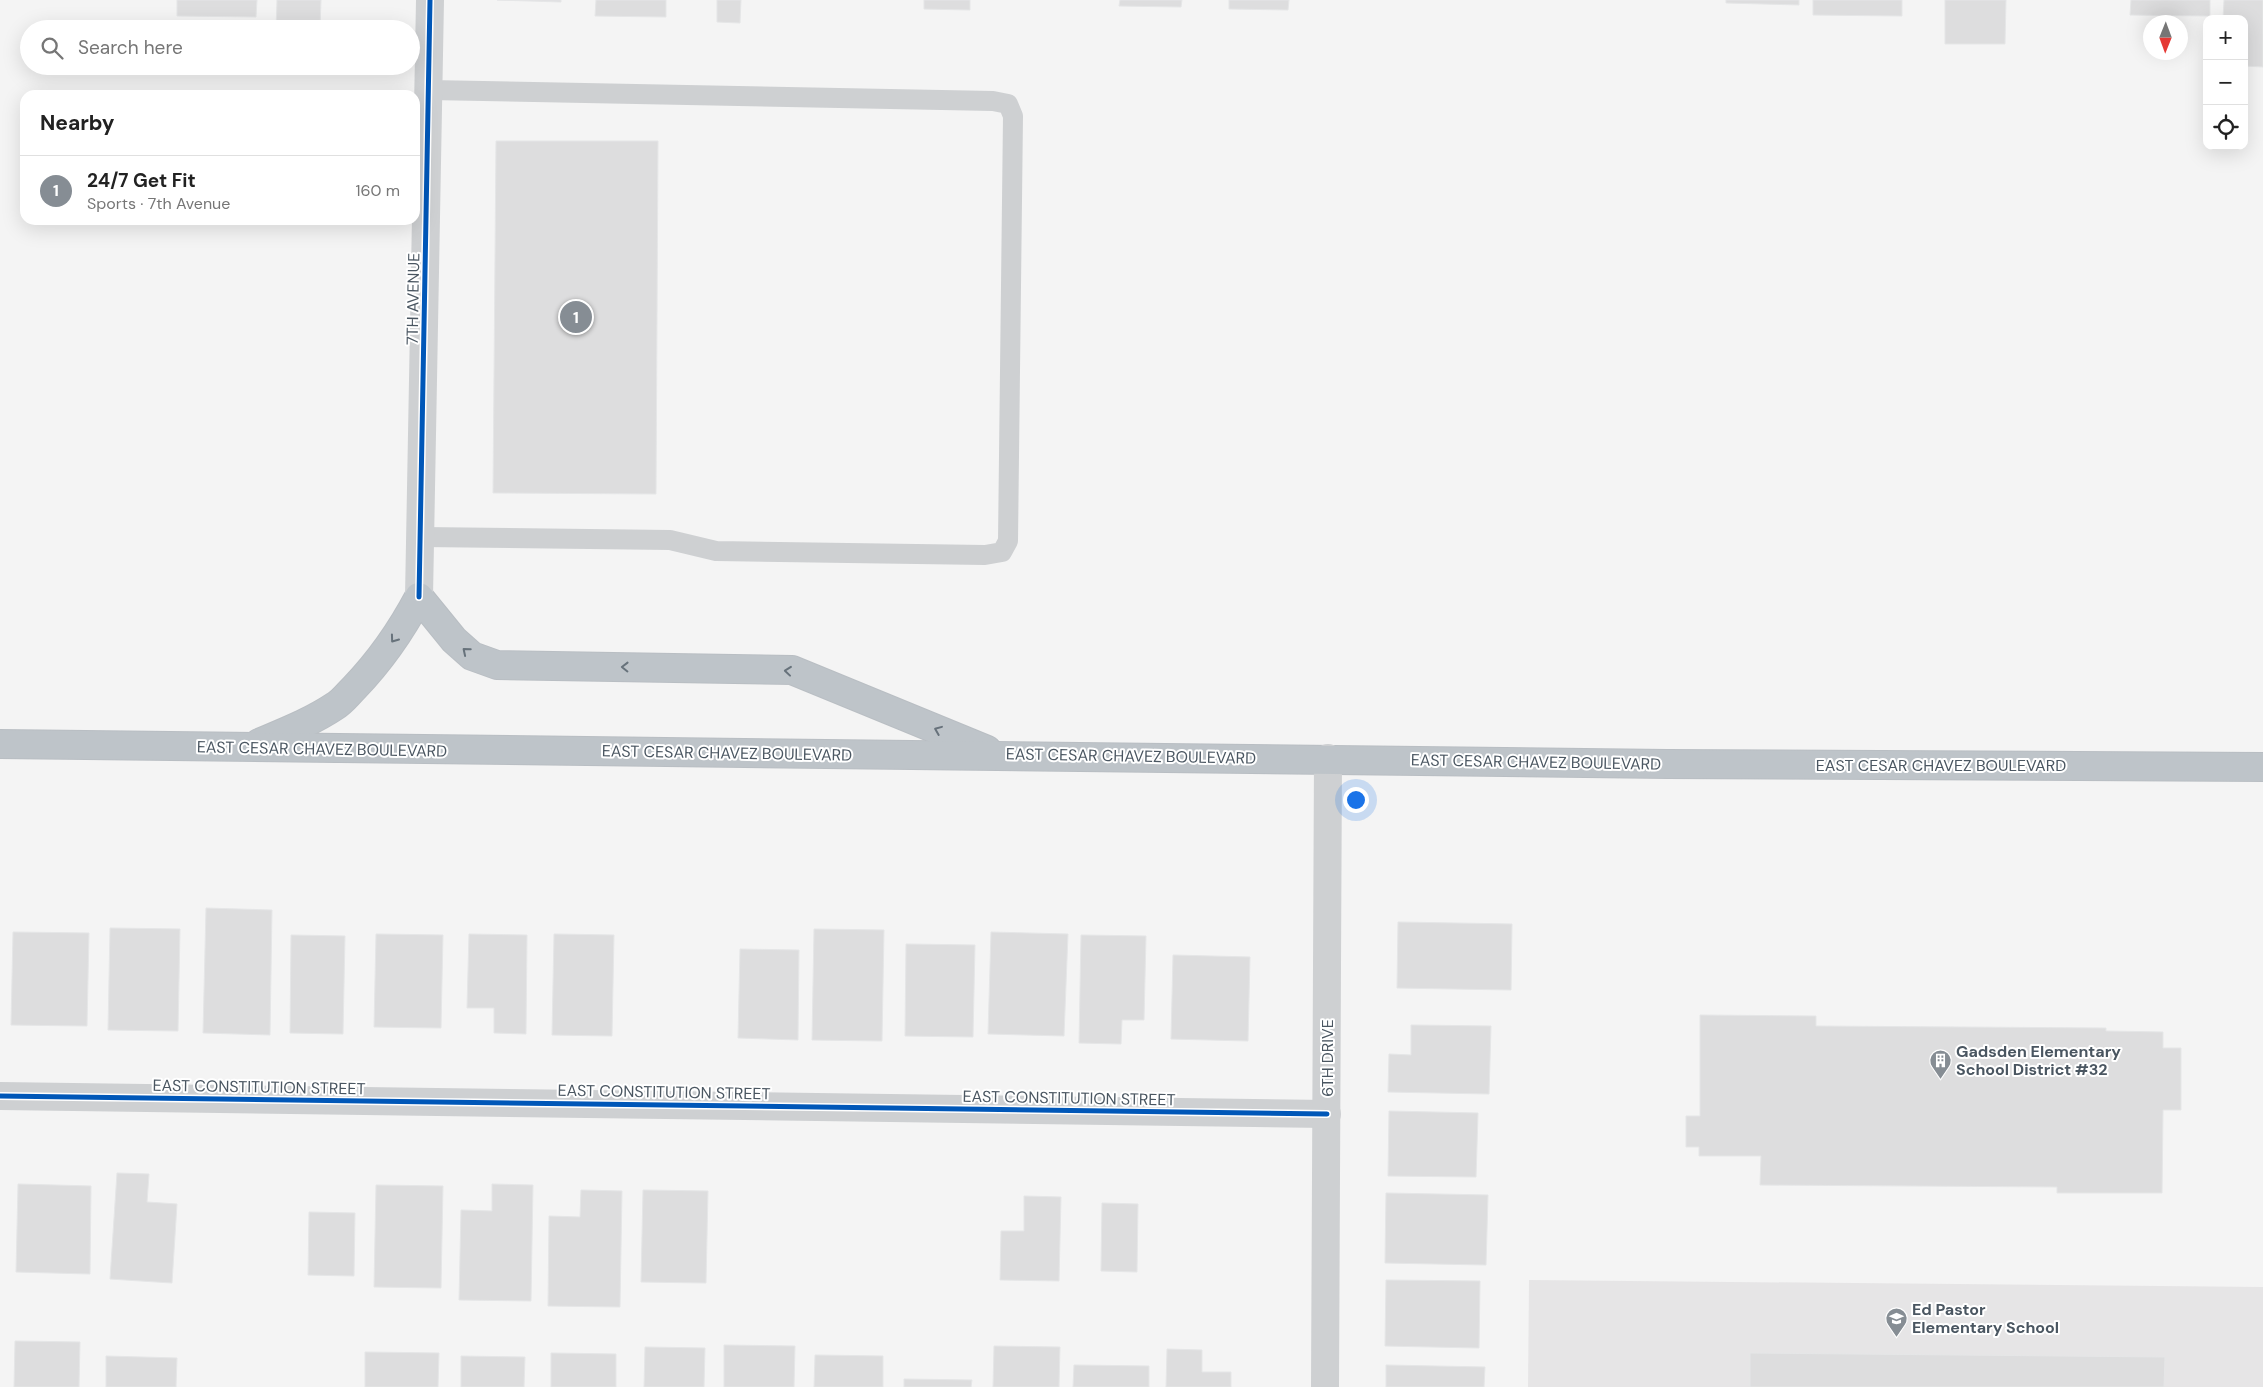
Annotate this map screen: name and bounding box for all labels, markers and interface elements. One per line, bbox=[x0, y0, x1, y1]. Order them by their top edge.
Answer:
north arrow bbox=[2143, 15, 2188, 60]
map controls bbox=[2203, 15, 2248, 150]
button: + bbox=[2203, 15, 2248, 60]
search box bbox=[20, 20, 420, 75]
icon: search bbox=[38, 34, 66, 62]
text: Search here bbox=[78, 35, 183, 60]
button: − bbox=[2203, 60, 2248, 105]
button: locate bbox=[2203, 105, 2248, 150]
text: Nearby bbox=[40, 109, 114, 137]
text: 24/7 Get Fit bbox=[87, 168, 196, 193]
text: 1 bbox=[53, 180, 59, 201]
text: 160 m bbox=[356, 180, 400, 201]
text: Sports · 7th Avenue bbox=[87, 193, 230, 214]
street label: 7TH AVENUE bbox=[402, 253, 424, 345]
pin: 1 bbox=[560, 298, 592, 336]
one-way arrow bbox=[391, 633, 400, 643]
one-way arrow bbox=[463, 647, 472, 656]
one-way arrow bbox=[621, 662, 629, 673]
one-way arrow bbox=[783, 666, 791, 677]
one-way arrow bbox=[935, 726, 943, 736]
street label: EAST CESAR CHAVEZ BOULEVARD bbox=[197, 736, 447, 762]
street label: EAST CESAR CHAVEZ BOULEVARD bbox=[602, 740, 852, 766]
street label: EAST CESAR CHAVEZ BOULEVARD bbox=[1006, 743, 1256, 769]
street label: EAST CESAR CHAVEZ BOULEVARD bbox=[1411, 749, 1661, 775]
street label: EAST CESAR CHAVEZ BOULEVARD bbox=[1816, 755, 2066, 776]
your location bbox=[1343, 787, 1369, 813]
street label: 6TH DRIVE bbox=[1317, 1019, 1338, 1097]
place label: Gadsden Elementary School District #32 bbox=[1956, 1041, 2121, 1080]
building icon: Gadsden Elementary School District #32 bbox=[1928, 1048, 1952, 1079]
street label: EAST CONSTITUTION STREET bbox=[152, 1075, 366, 1099]
street label: EAST CONSTITUTION STREET bbox=[557, 1080, 771, 1104]
street label: EAST CONSTITUTION STREET bbox=[962, 1086, 1176, 1110]
place label: Ed Pastor Elementary School bbox=[1912, 1299, 2059, 1338]
school or university icon: Ed Pastor Elementary School bbox=[1884, 1306, 1908, 1337]

